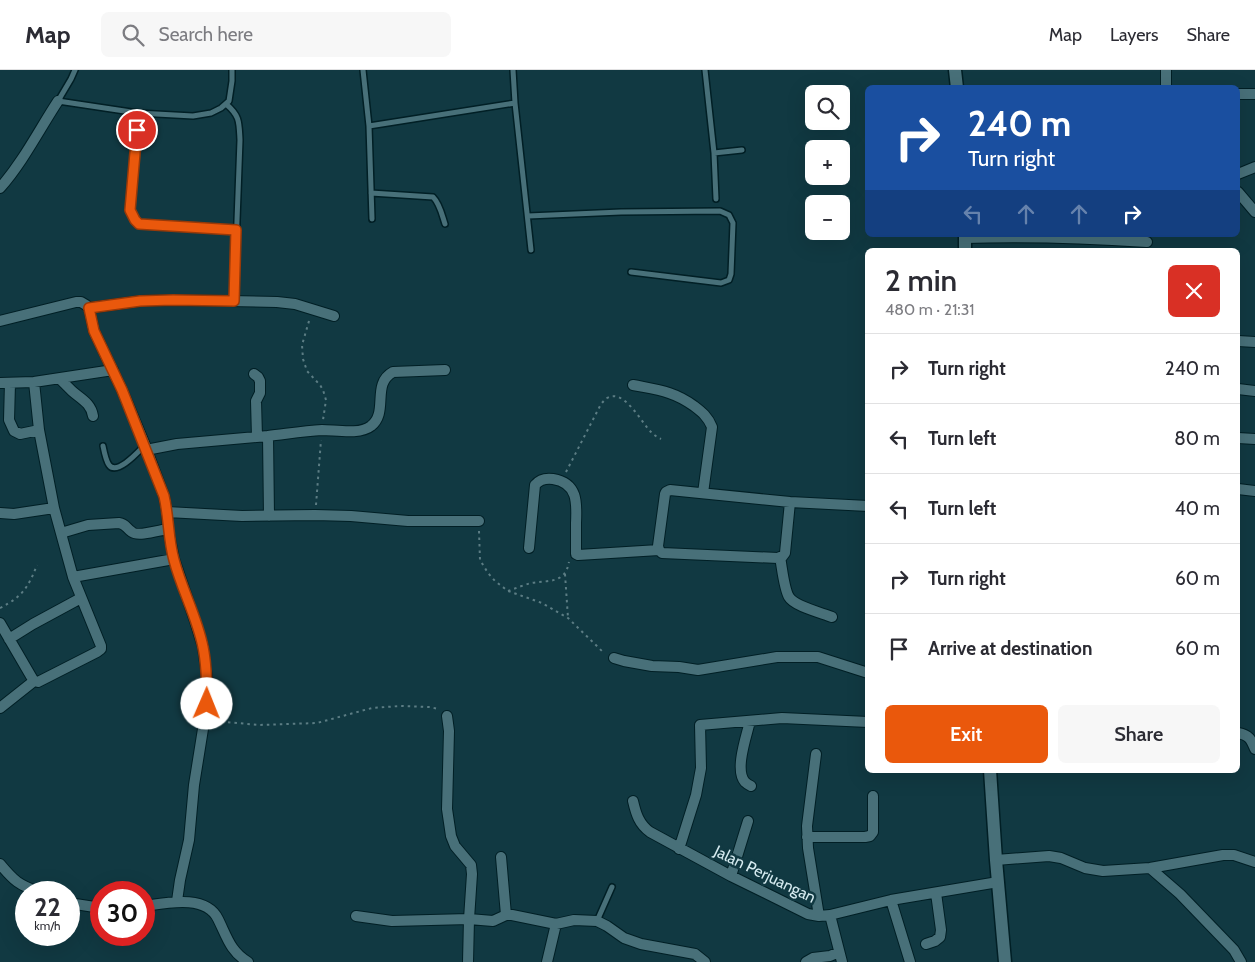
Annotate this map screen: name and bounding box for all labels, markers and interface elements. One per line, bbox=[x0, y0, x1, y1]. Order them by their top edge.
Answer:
search box bbox=[101, 12, 451, 57]
text: Map bbox=[25, 20, 71, 49]
icon: search bbox=[119, 21, 147, 49]
text: Search here bbox=[159, 23, 253, 46]
text: Map bbox=[1049, 24, 1082, 46]
text: Layers bbox=[1110, 24, 1159, 46]
text: Share bbox=[1187, 24, 1230, 46]
map controls bbox=[805, 85, 850, 240]
button: search bbox=[805, 85, 850, 130]
text: 240 m bbox=[968, 102, 1071, 145]
icon: right bbox=[885, 105, 950, 170]
pin bbox=[116, 109, 158, 151]
icon: arrive bbox=[123, 116, 151, 144]
button: + bbox=[805, 140, 850, 185]
text: Turn right bbox=[968, 145, 1055, 172]
button: − bbox=[805, 195, 850, 240]
icon: left bbox=[959, 200, 987, 228]
icon: ahead bbox=[1012, 200, 1040, 228]
icon: ahead bbox=[1065, 200, 1093, 228]
icon: right bbox=[1118, 200, 1146, 228]
text: 2 min bbox=[885, 262, 957, 299]
button: close bbox=[1168, 265, 1220, 317]
text: 480 m · 21:31 bbox=[885, 300, 975, 319]
icon: right bbox=[885, 355, 913, 383]
text: Turn right bbox=[928, 357, 1006, 380]
text: 240 m bbox=[1165, 357, 1220, 380]
icon: left bbox=[885, 425, 913, 453]
text: Turn left bbox=[928, 427, 996, 450]
text: 80 m bbox=[1174, 427, 1220, 450]
icon: left bbox=[885, 495, 913, 523]
text: Turn left bbox=[928, 497, 996, 520]
text: 40 m bbox=[1175, 497, 1220, 520]
icon: right bbox=[885, 565, 913, 593]
text: Turn right bbox=[928, 567, 1006, 590]
text: 60 m bbox=[1175, 567, 1220, 590]
icon: arrive bbox=[885, 635, 913, 663]
text: Arrive at destination bbox=[928, 637, 1092, 660]
text: 60 m bbox=[1175, 637, 1220, 660]
position arrow bbox=[180, 677, 232, 729]
button: Exit bbox=[885, 705, 1048, 763]
button: Share bbox=[1058, 705, 1220, 763]
street label: Jalan Perjuangan bbox=[710, 841, 819, 907]
speed limit sign: 30 bbox=[90, 881, 155, 946]
text: 22 bbox=[34, 892, 61, 922]
text: km/h bbox=[34, 918, 61, 933]

